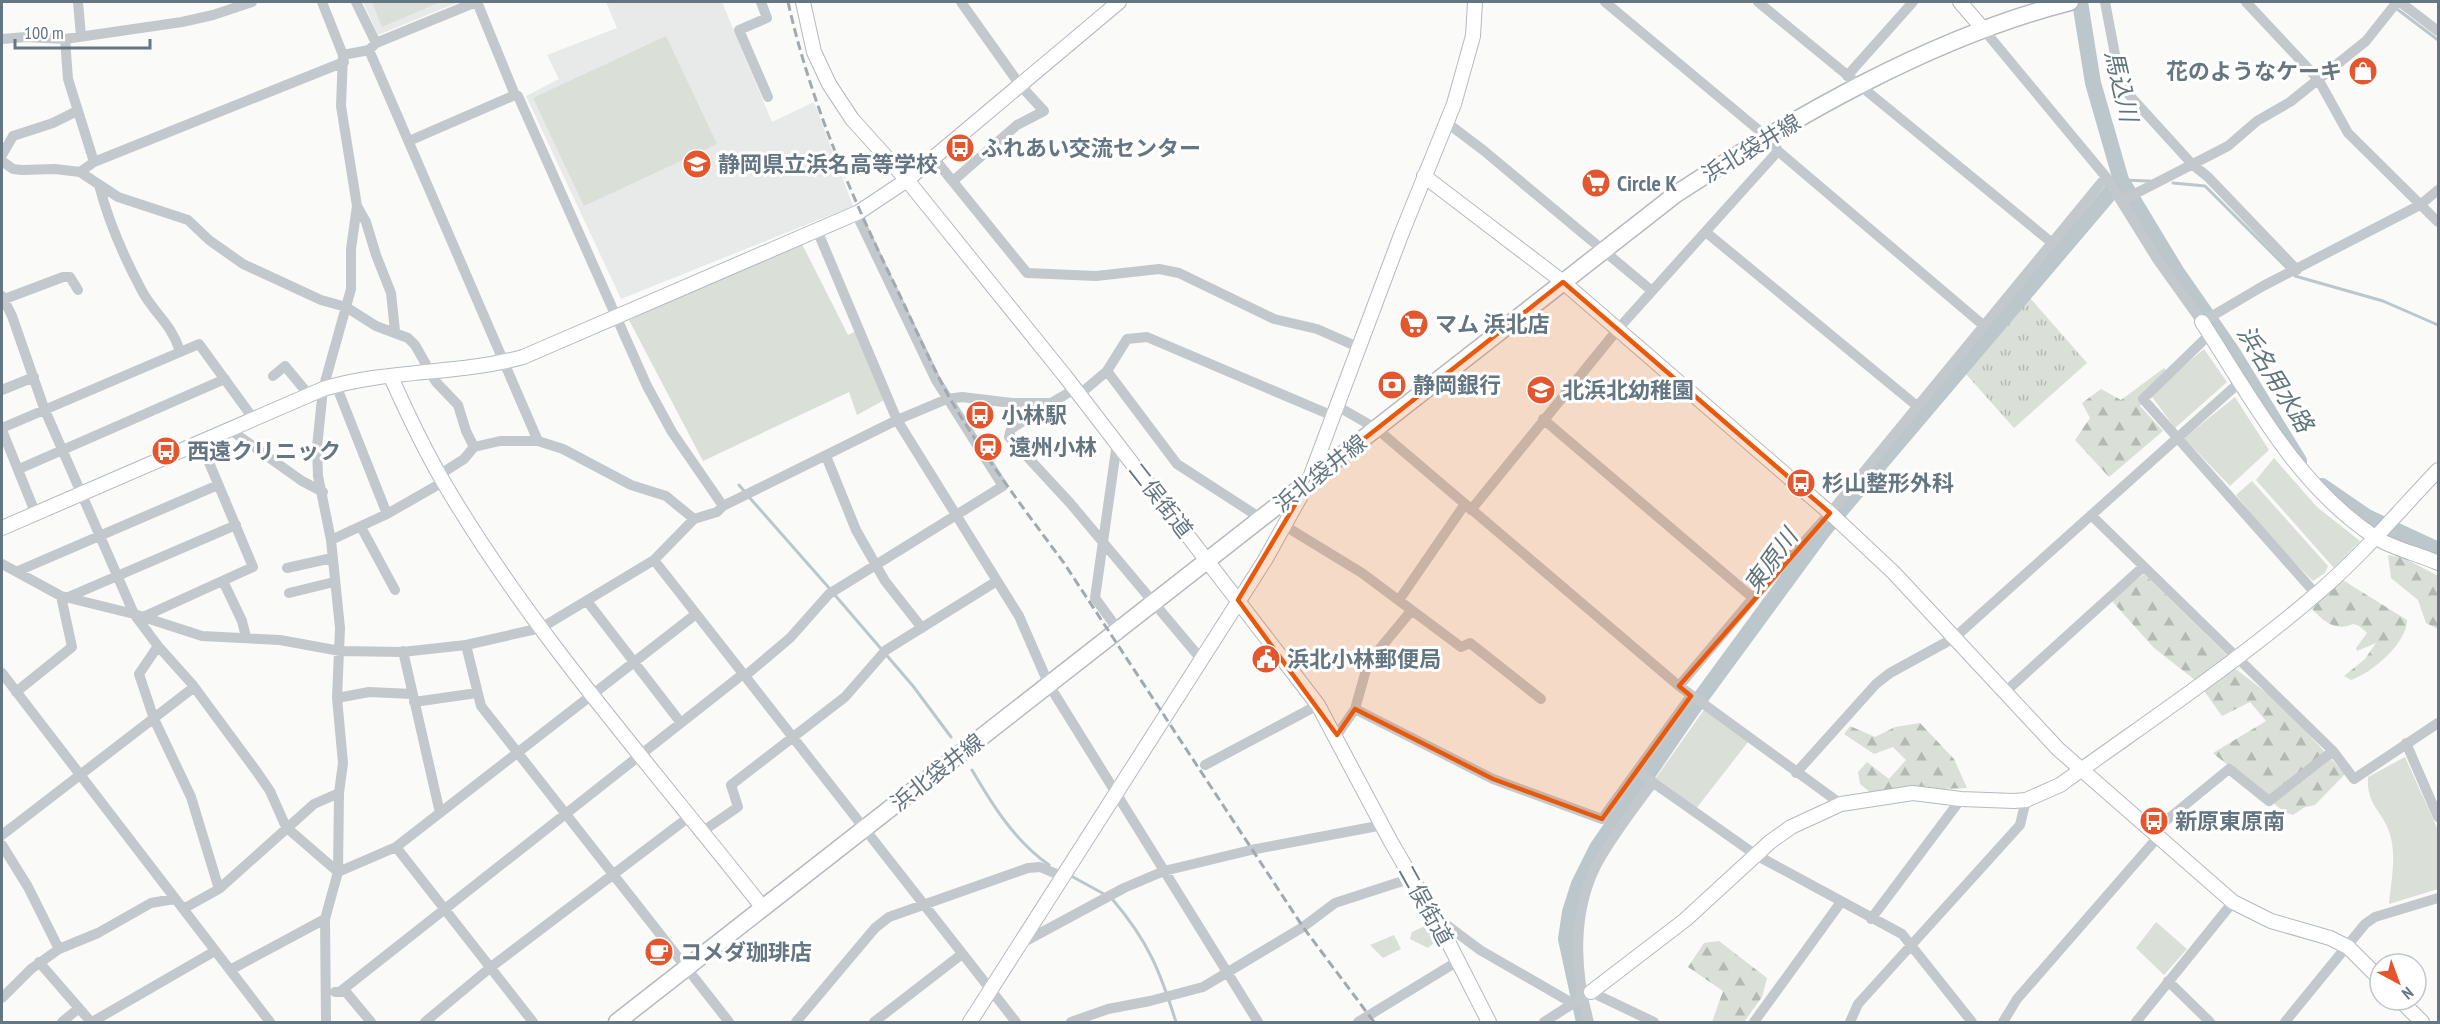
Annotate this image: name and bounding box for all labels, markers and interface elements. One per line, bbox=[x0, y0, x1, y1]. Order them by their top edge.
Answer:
scale bar bbox=[15, 12, 150, 50]
text: 100 m bbox=[24, 21, 64, 44]
water label: 馬込川 bbox=[2098, 47, 2145, 127]
shop icon: 花のようなケーキ bbox=[2347, 55, 2379, 87]
place label: 花のようなケーキ bbox=[2166, 57, 2342, 85]
street label: 浜北袋井線 bbox=[1697, 108, 1805, 188]
bus stop icon: ふれあい交流センター bbox=[944, 132, 976, 164]
place label: ふれあい交流センター bbox=[981, 134, 1201, 162]
school or university icon: 静岡県立浜名高等学校 bbox=[681, 148, 713, 180]
place label: 静岡県立浜名高等学校 bbox=[718, 150, 938, 178]
supermarket icon: Circle K bbox=[1580, 167, 1612, 199]
place label: Circle K bbox=[1617, 169, 1677, 197]
supermarket icon: マム 浜北店 bbox=[1398, 308, 1430, 340]
place label: マム 浜北店 bbox=[1435, 310, 1550, 338]
water label: 浜名用水路 bbox=[2230, 320, 2321, 440]
bank icon: 静岡銀行 bbox=[1376, 369, 1408, 401]
place label: 静岡銀行 bbox=[1413, 371, 1501, 399]
school or university icon: 北浜北幼稚園 bbox=[1525, 374, 1557, 406]
place label: 北浜北幼稚園 bbox=[1562, 376, 1694, 404]
bus stop icon: 小林駅 bbox=[964, 399, 996, 431]
place label: 小林駅 bbox=[1001, 401, 1067, 429]
street label: 浜北袋井線 bbox=[1268, 428, 1372, 518]
station icon: 遠州小林 bbox=[972, 431, 1004, 463]
place label: 遠州小林 bbox=[1009, 433, 1097, 461]
bus stop icon: 西遠クリニック bbox=[150, 435, 182, 467]
place label: 西遠クリニック bbox=[187, 437, 341, 465]
street label: 二俣街道 bbox=[1123, 457, 1199, 543]
bus stop icon: 杉山整形外科 bbox=[1785, 467, 1817, 499]
place label: 杉山整形外科 bbox=[1822, 469, 1954, 497]
water label: 東原川 bbox=[1737, 520, 1806, 599]
public building icon: 浜北小林郵便局 bbox=[1250, 643, 1282, 675]
place label: 浜北小林郵便局 bbox=[1287, 645, 1441, 673]
street label: 浜北袋井線 bbox=[885, 727, 989, 817]
bus stop icon: 新原東原南 bbox=[2138, 805, 2170, 837]
place label: 新原東原南 bbox=[2175, 807, 2285, 835]
street label: 二俣街道 bbox=[1392, 860, 1460, 950]
cafe icon: コメダ珈琲店 bbox=[643, 936, 675, 968]
place label: コメダ珈琲店 bbox=[680, 938, 812, 966]
north arrow bbox=[2368, 952, 2428, 1012]
text: N bbox=[2398, 983, 2418, 1004]

